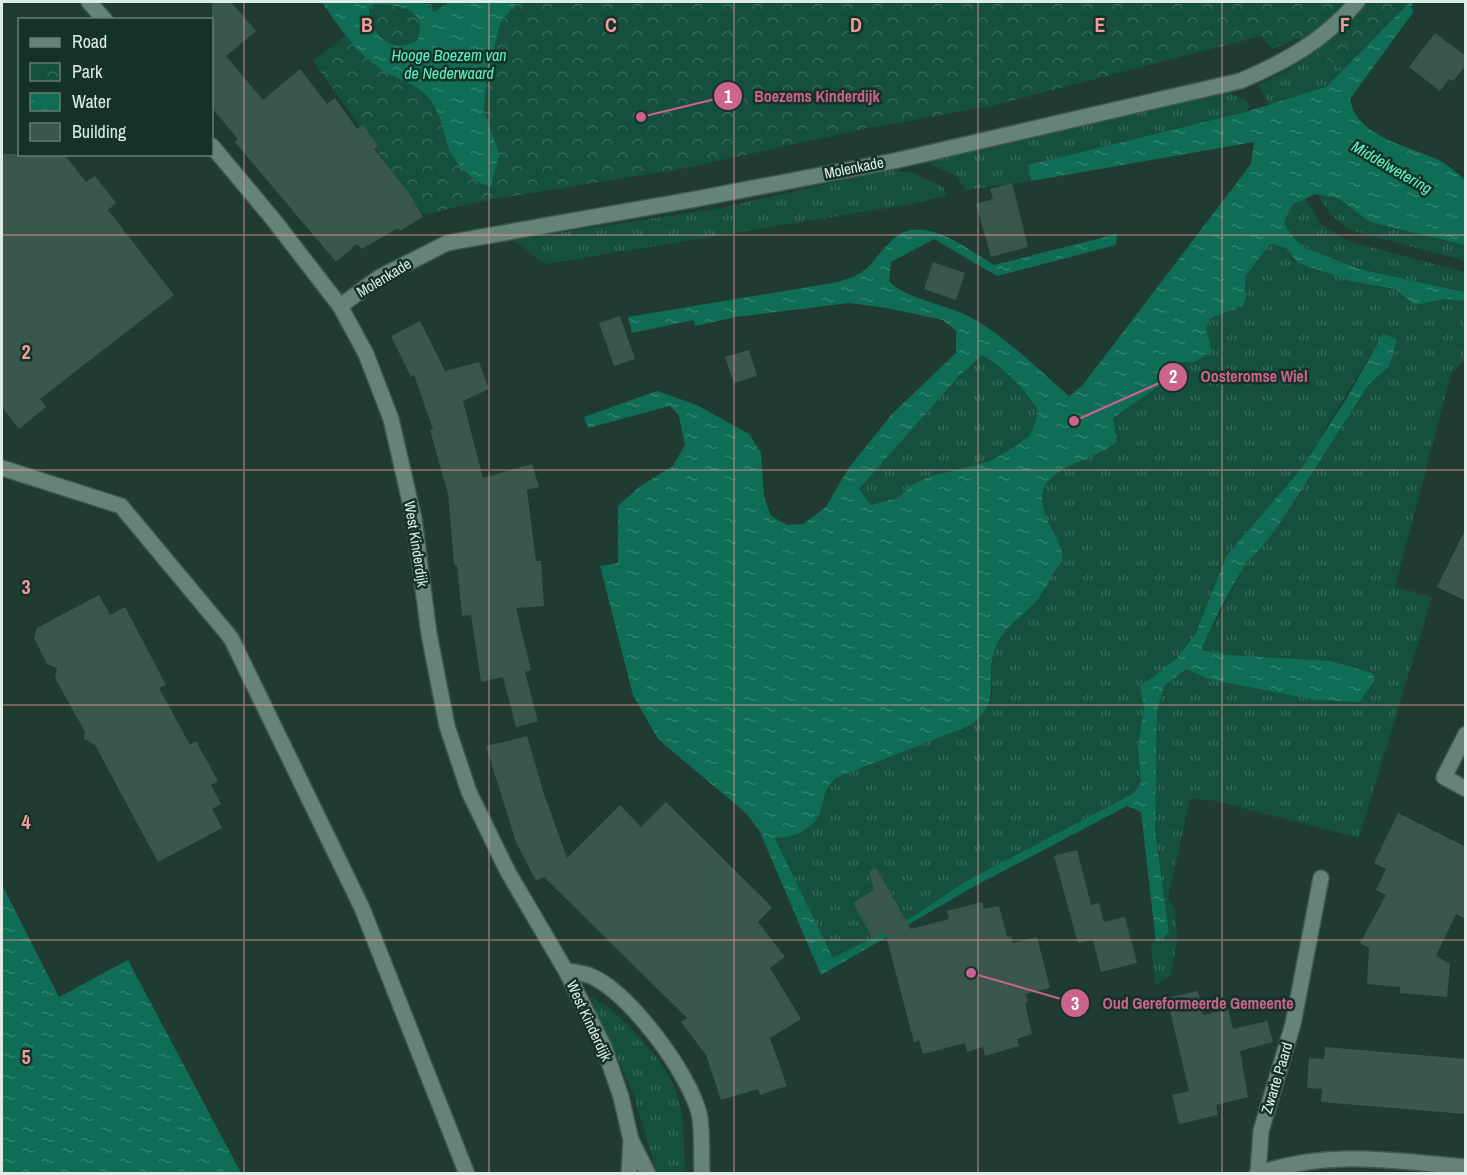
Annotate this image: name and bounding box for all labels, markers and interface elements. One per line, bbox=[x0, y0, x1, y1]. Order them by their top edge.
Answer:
text: B bbox=[361, 11, 373, 38]
text: C bbox=[605, 11, 617, 38]
text: D bbox=[850, 11, 862, 38]
text: E bbox=[1095, 11, 1106, 38]
text: F bbox=[1340, 11, 1350, 38]
legend bbox=[18, 18, 213, 156]
text: Road bbox=[72, 29, 107, 54]
water label: Hooge Boezem van de Nederwaard bbox=[391, 44, 507, 84]
text: Park bbox=[72, 59, 103, 84]
callout: Boezems Kinderdijk bbox=[713, 79, 892, 113]
text: 1 bbox=[724, 84, 733, 109]
text: Boezems Kinderdijk bbox=[754, 85, 880, 107]
text: Water bbox=[72, 89, 111, 114]
text: Building bbox=[72, 119, 127, 144]
water label: Middelwetering bbox=[1348, 135, 1436, 199]
street label: Molenkade bbox=[822, 151, 886, 184]
street label: Molenkade bbox=[353, 253, 415, 302]
text: 2 bbox=[21, 338, 31, 365]
callout: Oosteromse Wiel bbox=[1158, 360, 1319, 394]
text: 2 bbox=[1169, 364, 1177, 389]
text: Oosteromse Wiel bbox=[1200, 365, 1308, 387]
street label: West Kinderdijk bbox=[399, 499, 434, 589]
text: 3 bbox=[21, 573, 31, 600]
text: 4 bbox=[21, 808, 31, 835]
street label: West Kinderdijk bbox=[562, 977, 618, 1065]
callout: Oud Gereformeerde Gemeente bbox=[1060, 986, 1305, 1020]
text: 3 bbox=[1071, 991, 1079, 1016]
text: Oud Gereformeerde Gemeente bbox=[1102, 992, 1294, 1014]
street label: Zwarte Paard bbox=[1256, 1039, 1297, 1116]
text: 5 bbox=[21, 1043, 31, 1070]

